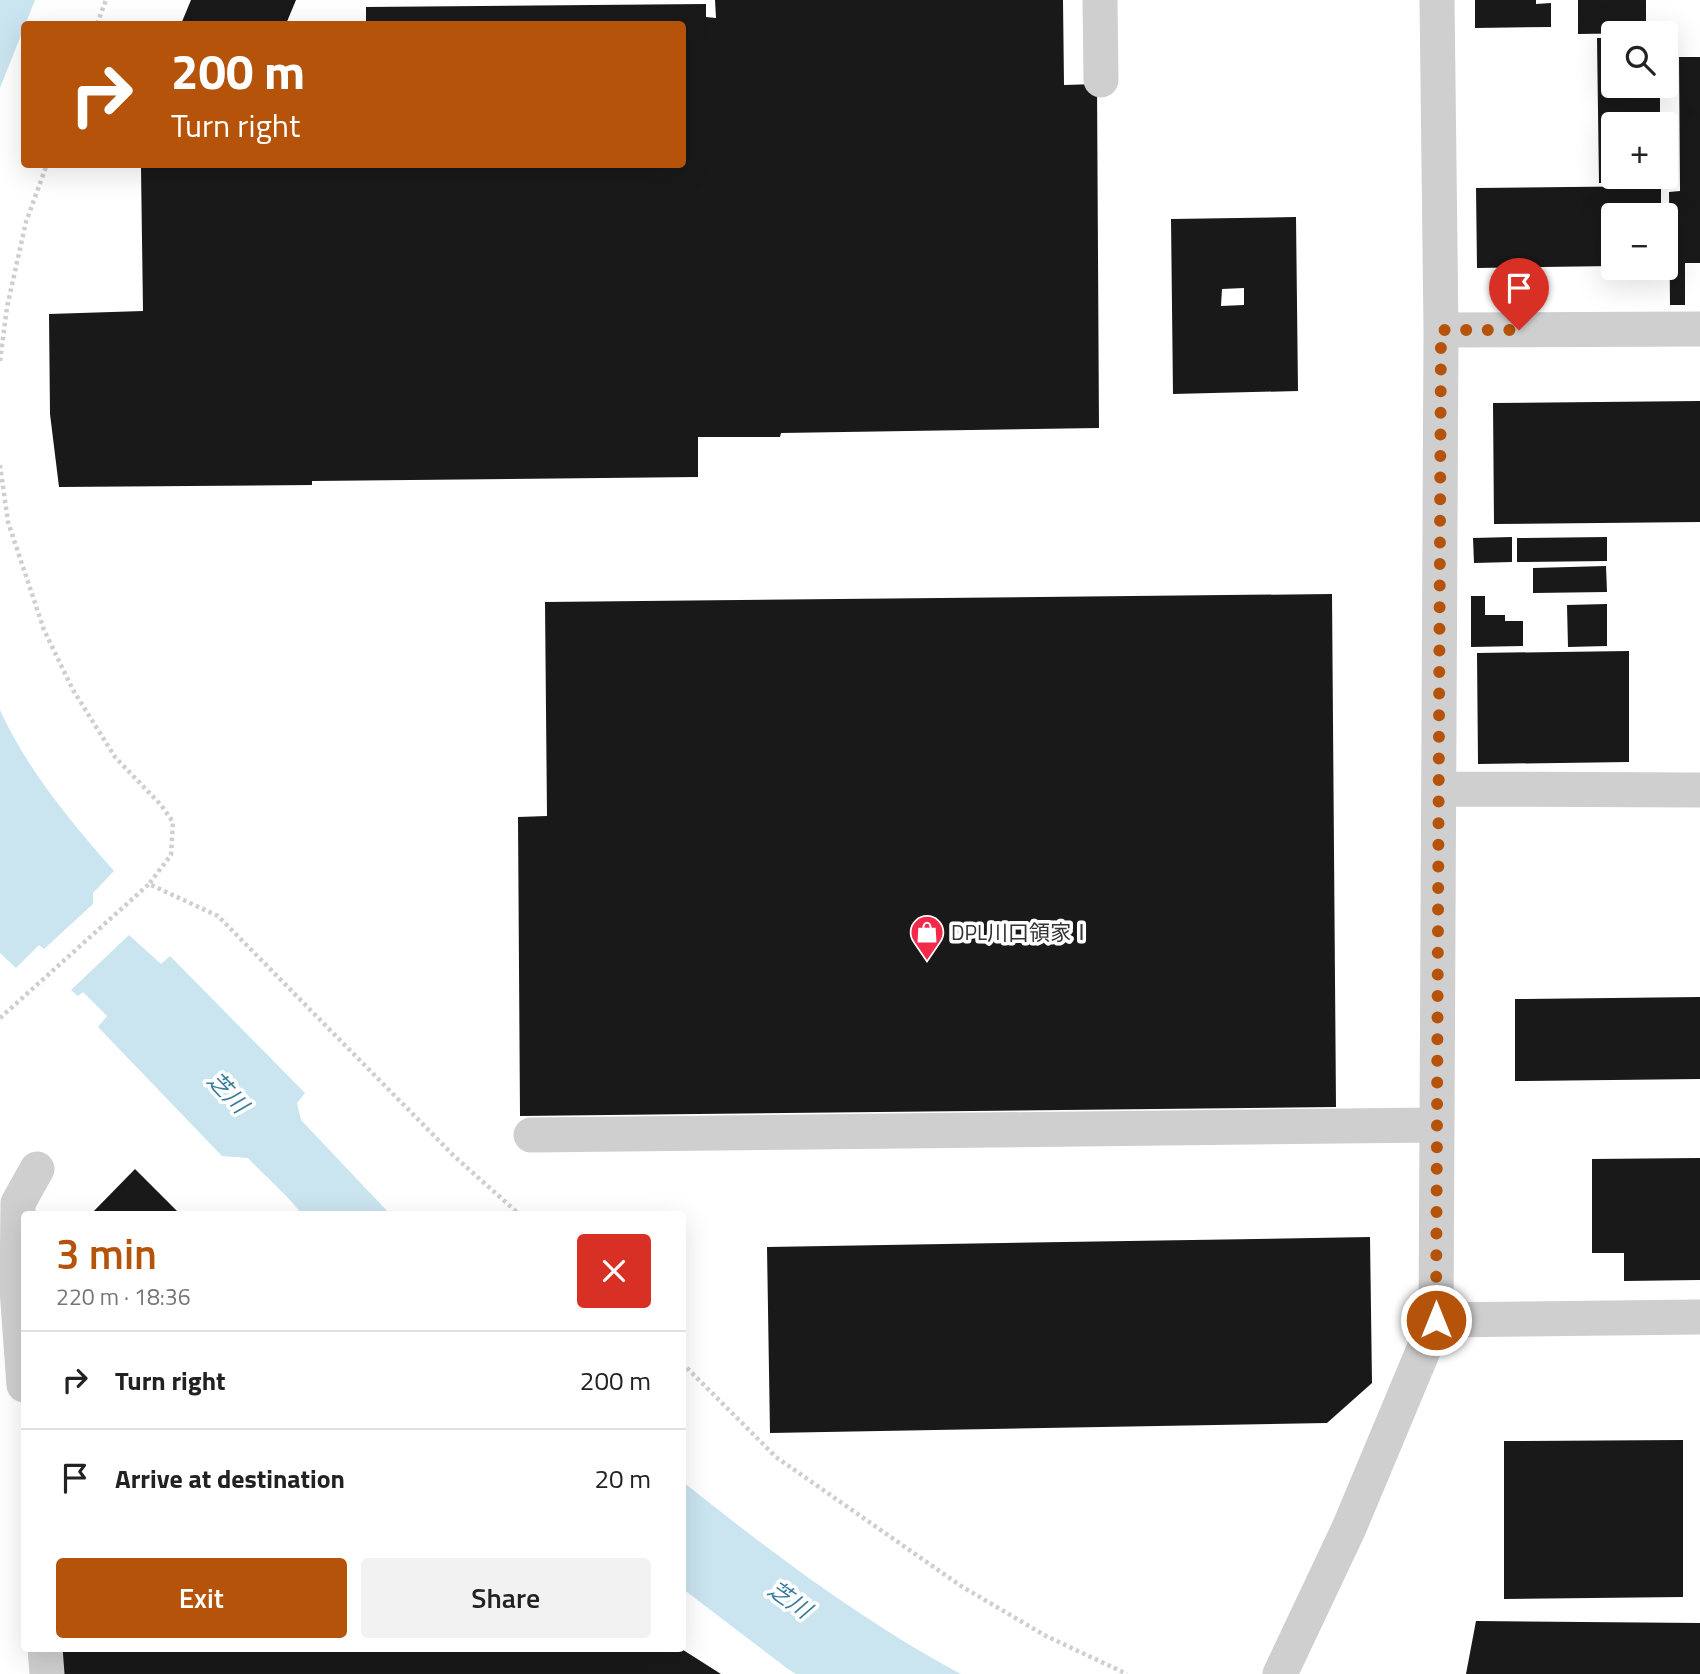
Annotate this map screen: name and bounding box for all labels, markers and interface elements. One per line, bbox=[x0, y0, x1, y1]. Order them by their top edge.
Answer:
map controls bbox=[1601, 21, 1678, 280]
button: search bbox=[1601, 21, 1678, 98]
text: 200 m bbox=[171, 33, 305, 108]
icon: right bbox=[56, 49, 147, 140]
text: Turn right bbox=[171, 101, 300, 149]
button: + bbox=[1601, 112, 1678, 189]
button: − bbox=[1601, 203, 1678, 280]
pin bbox=[1489, 258, 1549, 330]
icon: arrive bbox=[1500, 269, 1538, 307]
shop icon: DPL川口領家Ⅰ bbox=[908, 913, 946, 962]
place label: DPL川口領家Ⅰ bbox=[951, 916, 1092, 948]
water label: 芝川 bbox=[199, 1063, 259, 1123]
text: 3 min bbox=[56, 1221, 157, 1285]
button: close bbox=[577, 1234, 651, 1308]
text: 220 m · 18:36 bbox=[56, 1279, 191, 1314]
position arrow bbox=[1399, 1283, 1473, 1357]
icon: right bbox=[56, 1361, 94, 1399]
text: Turn right bbox=[115, 1361, 226, 1400]
text: 200 m bbox=[580, 1361, 651, 1400]
icon: arrive bbox=[56, 1459, 94, 1497]
text: Arrive at destination bbox=[115, 1459, 345, 1498]
text: 20 m bbox=[594, 1459, 651, 1498]
button: Exit bbox=[56, 1558, 347, 1638]
button: Share bbox=[361, 1558, 651, 1638]
water label: 芝川 bbox=[761, 1571, 821, 1628]

